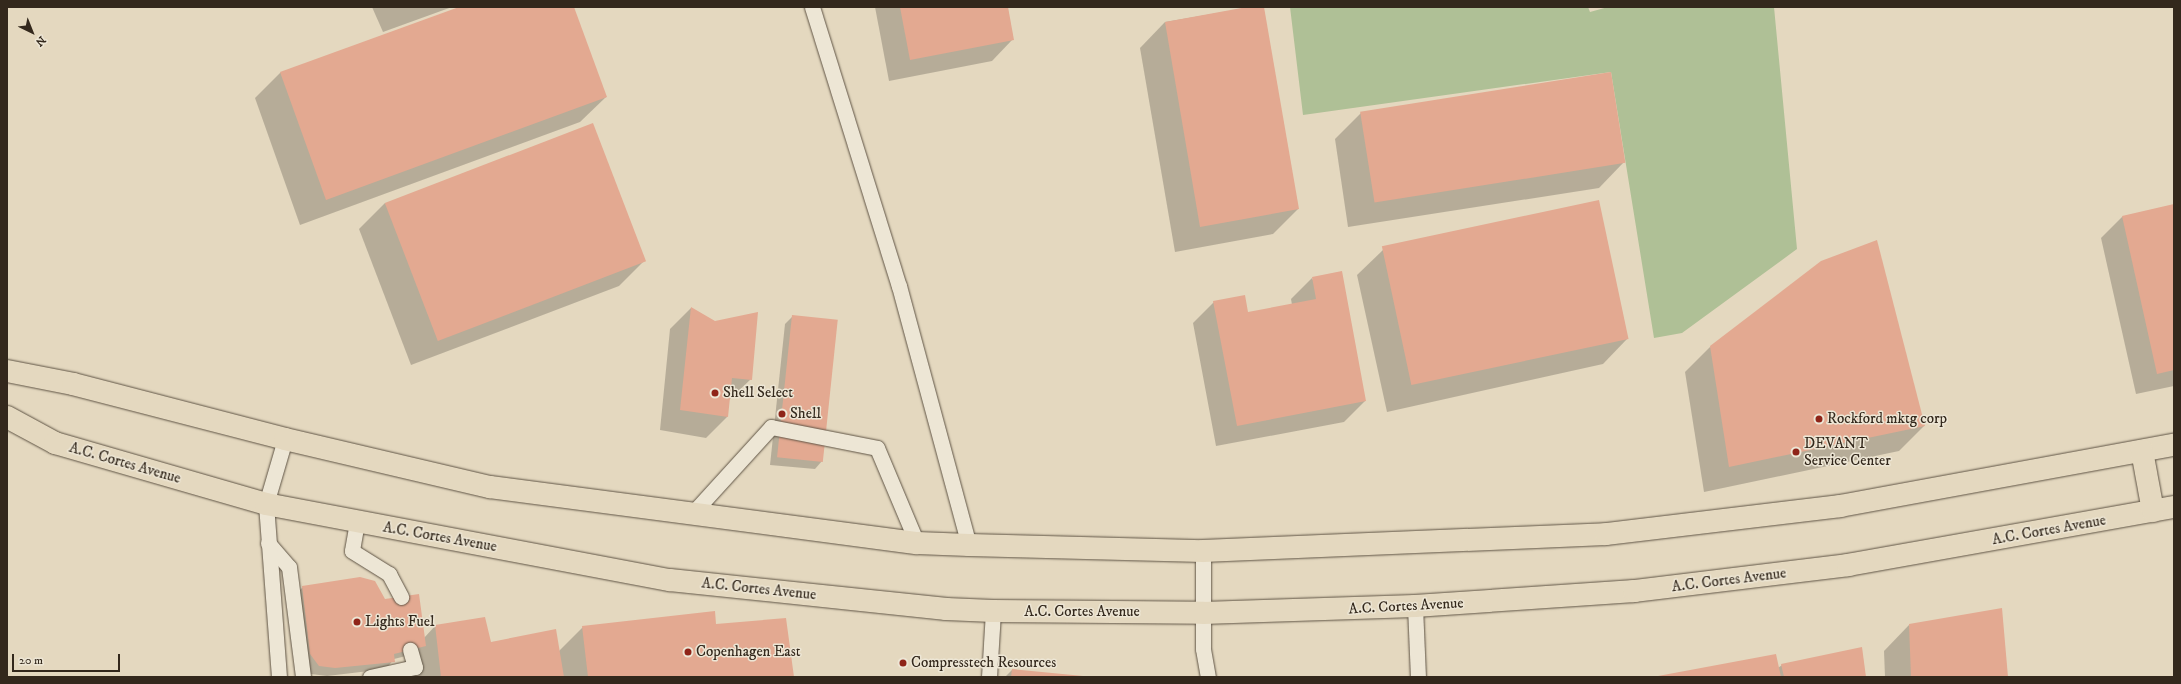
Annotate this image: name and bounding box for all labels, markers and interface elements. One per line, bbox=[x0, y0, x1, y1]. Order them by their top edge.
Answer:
north arrow bbox=[12, 12, 52, 52]
text: N bbox=[32, 33, 48, 49]
place label: Shell Select bbox=[723, 384, 793, 402]
marker: Shell Select bbox=[710, 388, 720, 398]
place label: Shell bbox=[790, 405, 821, 423]
marker: Shell bbox=[777, 409, 787, 419]
place label: Rockford mktg corp bbox=[1827, 410, 1947, 428]
marker: Rockford mktg corp bbox=[1814, 414, 1824, 424]
place label: DEVANT Service Center bbox=[1804, 434, 1891, 469]
street label: A.C. Cortes Avenue bbox=[67, 438, 183, 488]
marker: DEVANT Service Center bbox=[1791, 447, 1801, 457]
street label: A.C. Cortes Avenue bbox=[1991, 511, 2107, 549]
street label: A.C. Cortes Avenue bbox=[382, 518, 498, 556]
street label: A.C. Cortes Avenue bbox=[1671, 564, 1787, 596]
street label: A.C. Cortes Avenue bbox=[701, 574, 817, 604]
street label: A.C. Cortes Avenue bbox=[1348, 594, 1464, 618]
street label: A.C. Cortes Avenue bbox=[1024, 603, 1140, 621]
place label: Lights Fuel bbox=[365, 613, 435, 631]
marker: Lights Fuel bbox=[352, 617, 362, 627]
place label: Copenhagen East bbox=[696, 643, 800, 661]
scale bar bbox=[14, 646, 122, 672]
marker: Copenhagen East bbox=[683, 647, 693, 657]
text: 20 m bbox=[19, 653, 43, 668]
place label: Compresstech Resources bbox=[911, 654, 1056, 672]
marker: Compresstech Resources bbox=[898, 658, 908, 668]

